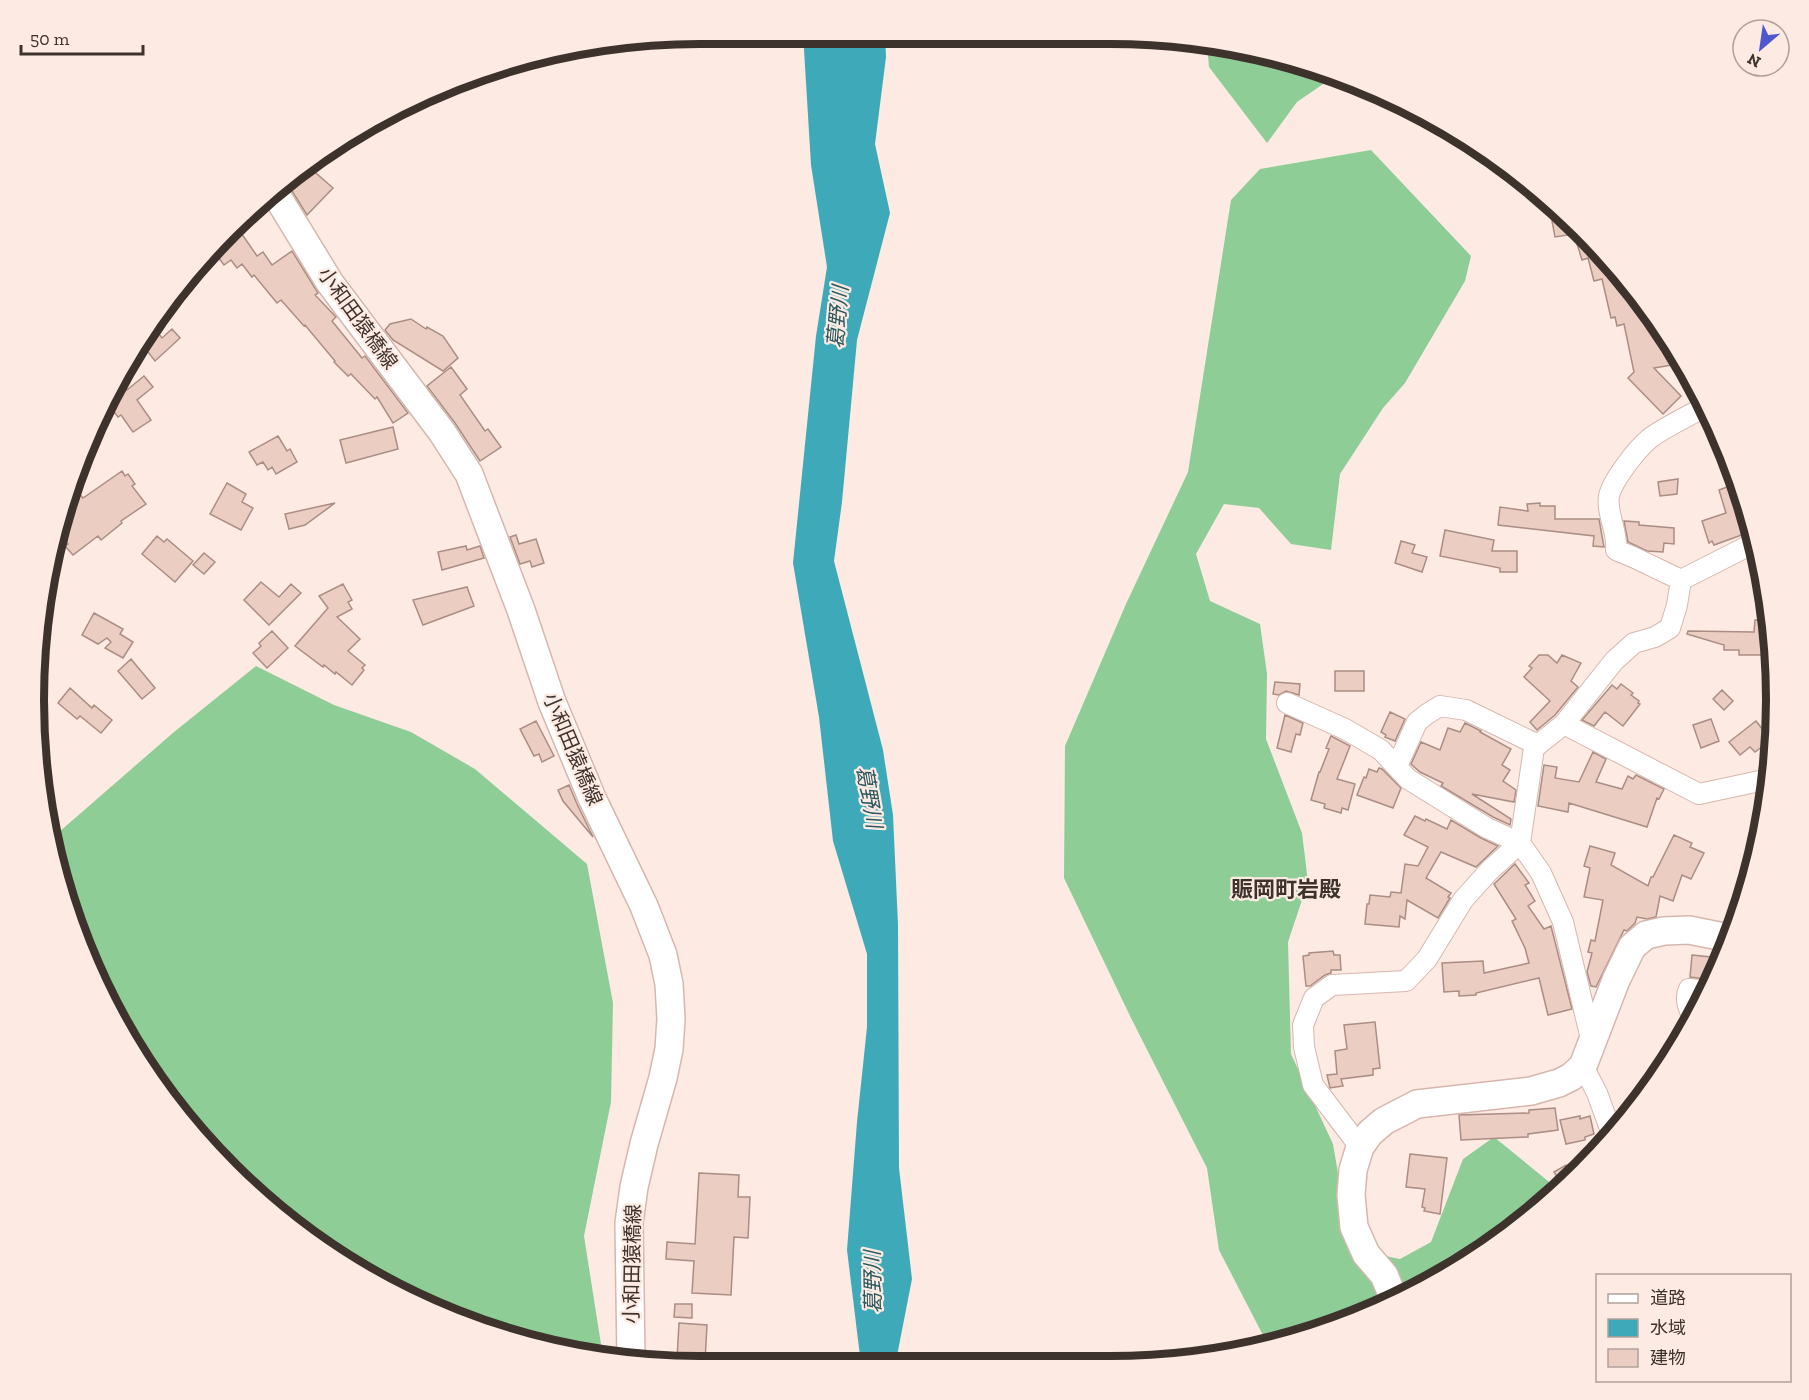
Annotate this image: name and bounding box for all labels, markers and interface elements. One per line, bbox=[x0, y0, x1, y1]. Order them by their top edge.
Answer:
scale bar bbox=[21, 18, 142, 56]
north arrow bbox=[1731, 18, 1791, 78]
text: 50 m bbox=[30, 28, 70, 50]
text: N bbox=[1744, 49, 1764, 72]
street label: 小和田猿橋線 bbox=[313, 262, 403, 374]
water label: 葛野川 bbox=[822, 282, 853, 349]
street label: 小和田猿橋線 bbox=[539, 689, 607, 809]
water label: 葛野川 bbox=[852, 764, 888, 832]
district label: 賑岡町岩殿 bbox=[1231, 876, 1341, 903]
street label: 小和田猿橋線 bbox=[619, 1204, 645, 1324]
water label: 葛野川 bbox=[859, 1248, 886, 1314]
legend bbox=[1596, 1274, 1791, 1382]
text: 道路 bbox=[1650, 1287, 1686, 1309]
text: 水域 bbox=[1650, 1317, 1686, 1339]
text: 建物 bbox=[1650, 1347, 1686, 1369]

